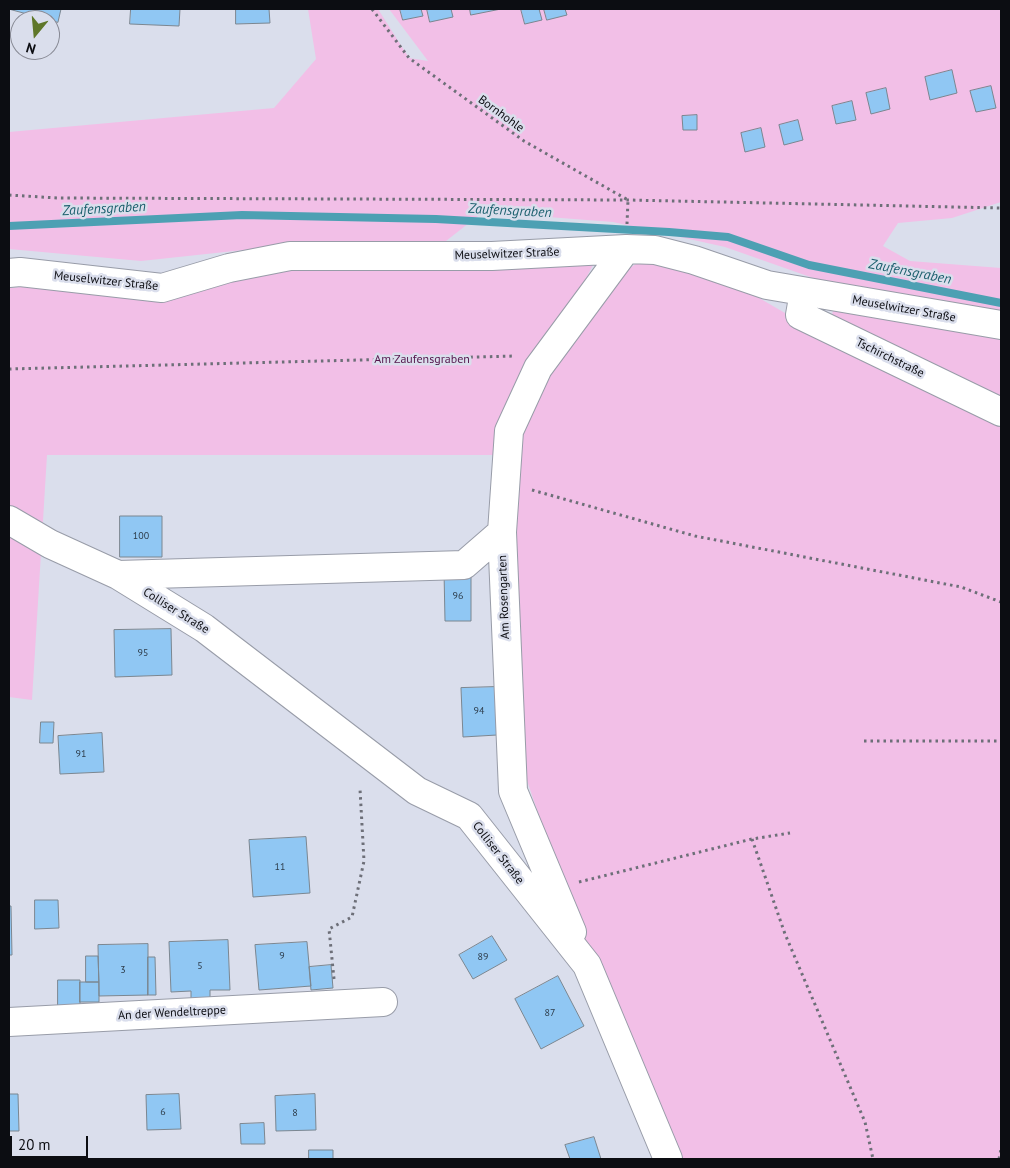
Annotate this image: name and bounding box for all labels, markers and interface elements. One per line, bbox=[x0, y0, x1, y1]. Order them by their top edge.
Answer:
north arrow bbox=[10, 10, 60, 60]
text: N bbox=[24, 38, 38, 58]
street label: Bornhohle bbox=[475, 93, 527, 135]
water label: Zaufensgraben bbox=[62, 198, 146, 220]
water label: Zaufensgraben bbox=[468, 200, 552, 222]
street label: Meuselwitzer Straße bbox=[454, 245, 560, 263]
water label: Zaufensgraben bbox=[867, 256, 953, 288]
street label: Meuselwitzer Straße bbox=[53, 268, 159, 294]
street label: Meuselwitzer Straße bbox=[851, 293, 957, 325]
street label: Tschirchstraße bbox=[854, 335, 926, 381]
park label: Am Zaufensgraben bbox=[374, 353, 470, 367]
house number: 100 bbox=[133, 530, 149, 542]
street label: Am Rosengarten bbox=[495, 555, 513, 639]
street label: Colliser Straße bbox=[140, 585, 212, 637]
house number: 96 bbox=[453, 590, 463, 602]
house number: 95 bbox=[138, 647, 148, 659]
house number: 94 bbox=[474, 705, 484, 717]
house number: 91 bbox=[76, 748, 86, 760]
street label: Colliser Straße bbox=[469, 819, 527, 887]
house number: 11 bbox=[275, 861, 285, 873]
house number: 9 bbox=[279, 950, 285, 962]
house number: 89 bbox=[478, 951, 488, 963]
house number: 5 bbox=[197, 960, 203, 972]
house number: 3 bbox=[120, 964, 126, 976]
street label: An der Wendeltreppe bbox=[118, 1003, 226, 1023]
house number: 87 bbox=[545, 1007, 555, 1019]
house number: 6 bbox=[160, 1106, 166, 1118]
house number: 8 bbox=[292, 1107, 298, 1119]
scale bar bbox=[12, 1126, 90, 1158]
text: 20 m bbox=[18, 1135, 51, 1154]

